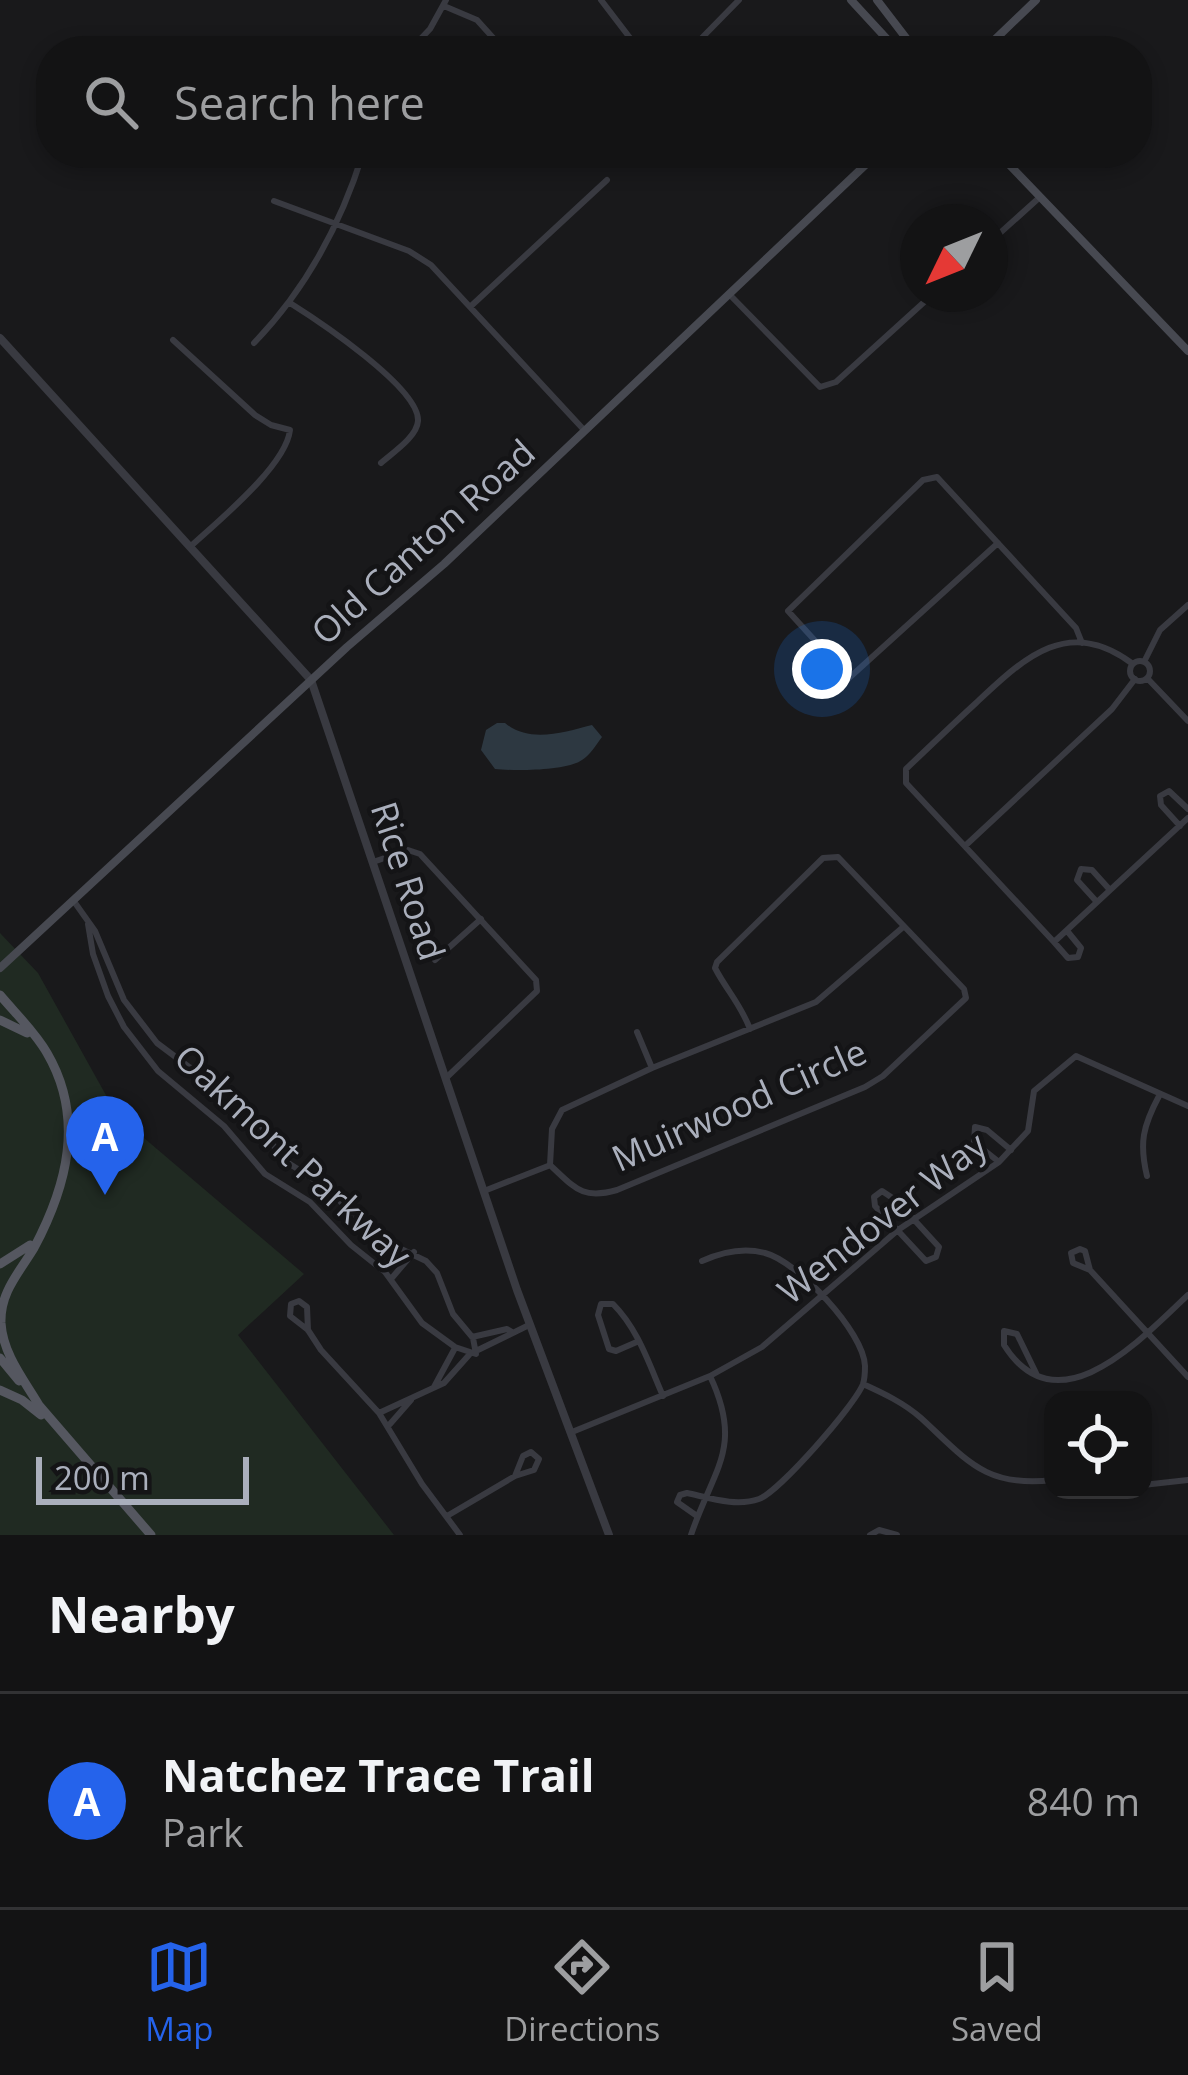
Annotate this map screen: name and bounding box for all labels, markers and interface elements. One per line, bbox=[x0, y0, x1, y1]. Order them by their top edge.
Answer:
search box bbox=[36, 36, 1152, 168]
icon: search bbox=[78, 69, 144, 135]
text: Search here bbox=[174, 72, 425, 133]
north arrow bbox=[900, 204, 1008, 312]
street label: Old Canton Road bbox=[300, 428, 545, 655]
your location bbox=[792, 639, 852, 699]
street label: Rice Road bbox=[360, 795, 457, 966]
street label: Muirwood Circle bbox=[604, 1026, 874, 1183]
street label: Oakmont Parkway bbox=[164, 1033, 423, 1279]
pin: A bbox=[66, 1096, 144, 1195]
street label: Wendover Way bbox=[767, 1120, 997, 1315]
map controls bbox=[1044, 1391, 1152, 1499]
button: locate bbox=[1044, 1391, 1152, 1499]
scale bar bbox=[36, 1451, 249, 1504]
text: 200 m bbox=[54, 1455, 150, 1500]
text: Nearby bbox=[48, 1578, 235, 1648]
text: Natchez Trace Trail bbox=[162, 1744, 594, 1805]
text: A bbox=[74, 1774, 100, 1827]
text: 840 m bbox=[1027, 1774, 1140, 1827]
text: Park bbox=[162, 1805, 244, 1858]
tab: Map bbox=[145, 1934, 214, 2051]
tab: Directions bbox=[504, 1934, 660, 2051]
tab: Saved bbox=[951, 1934, 1043, 2051]

